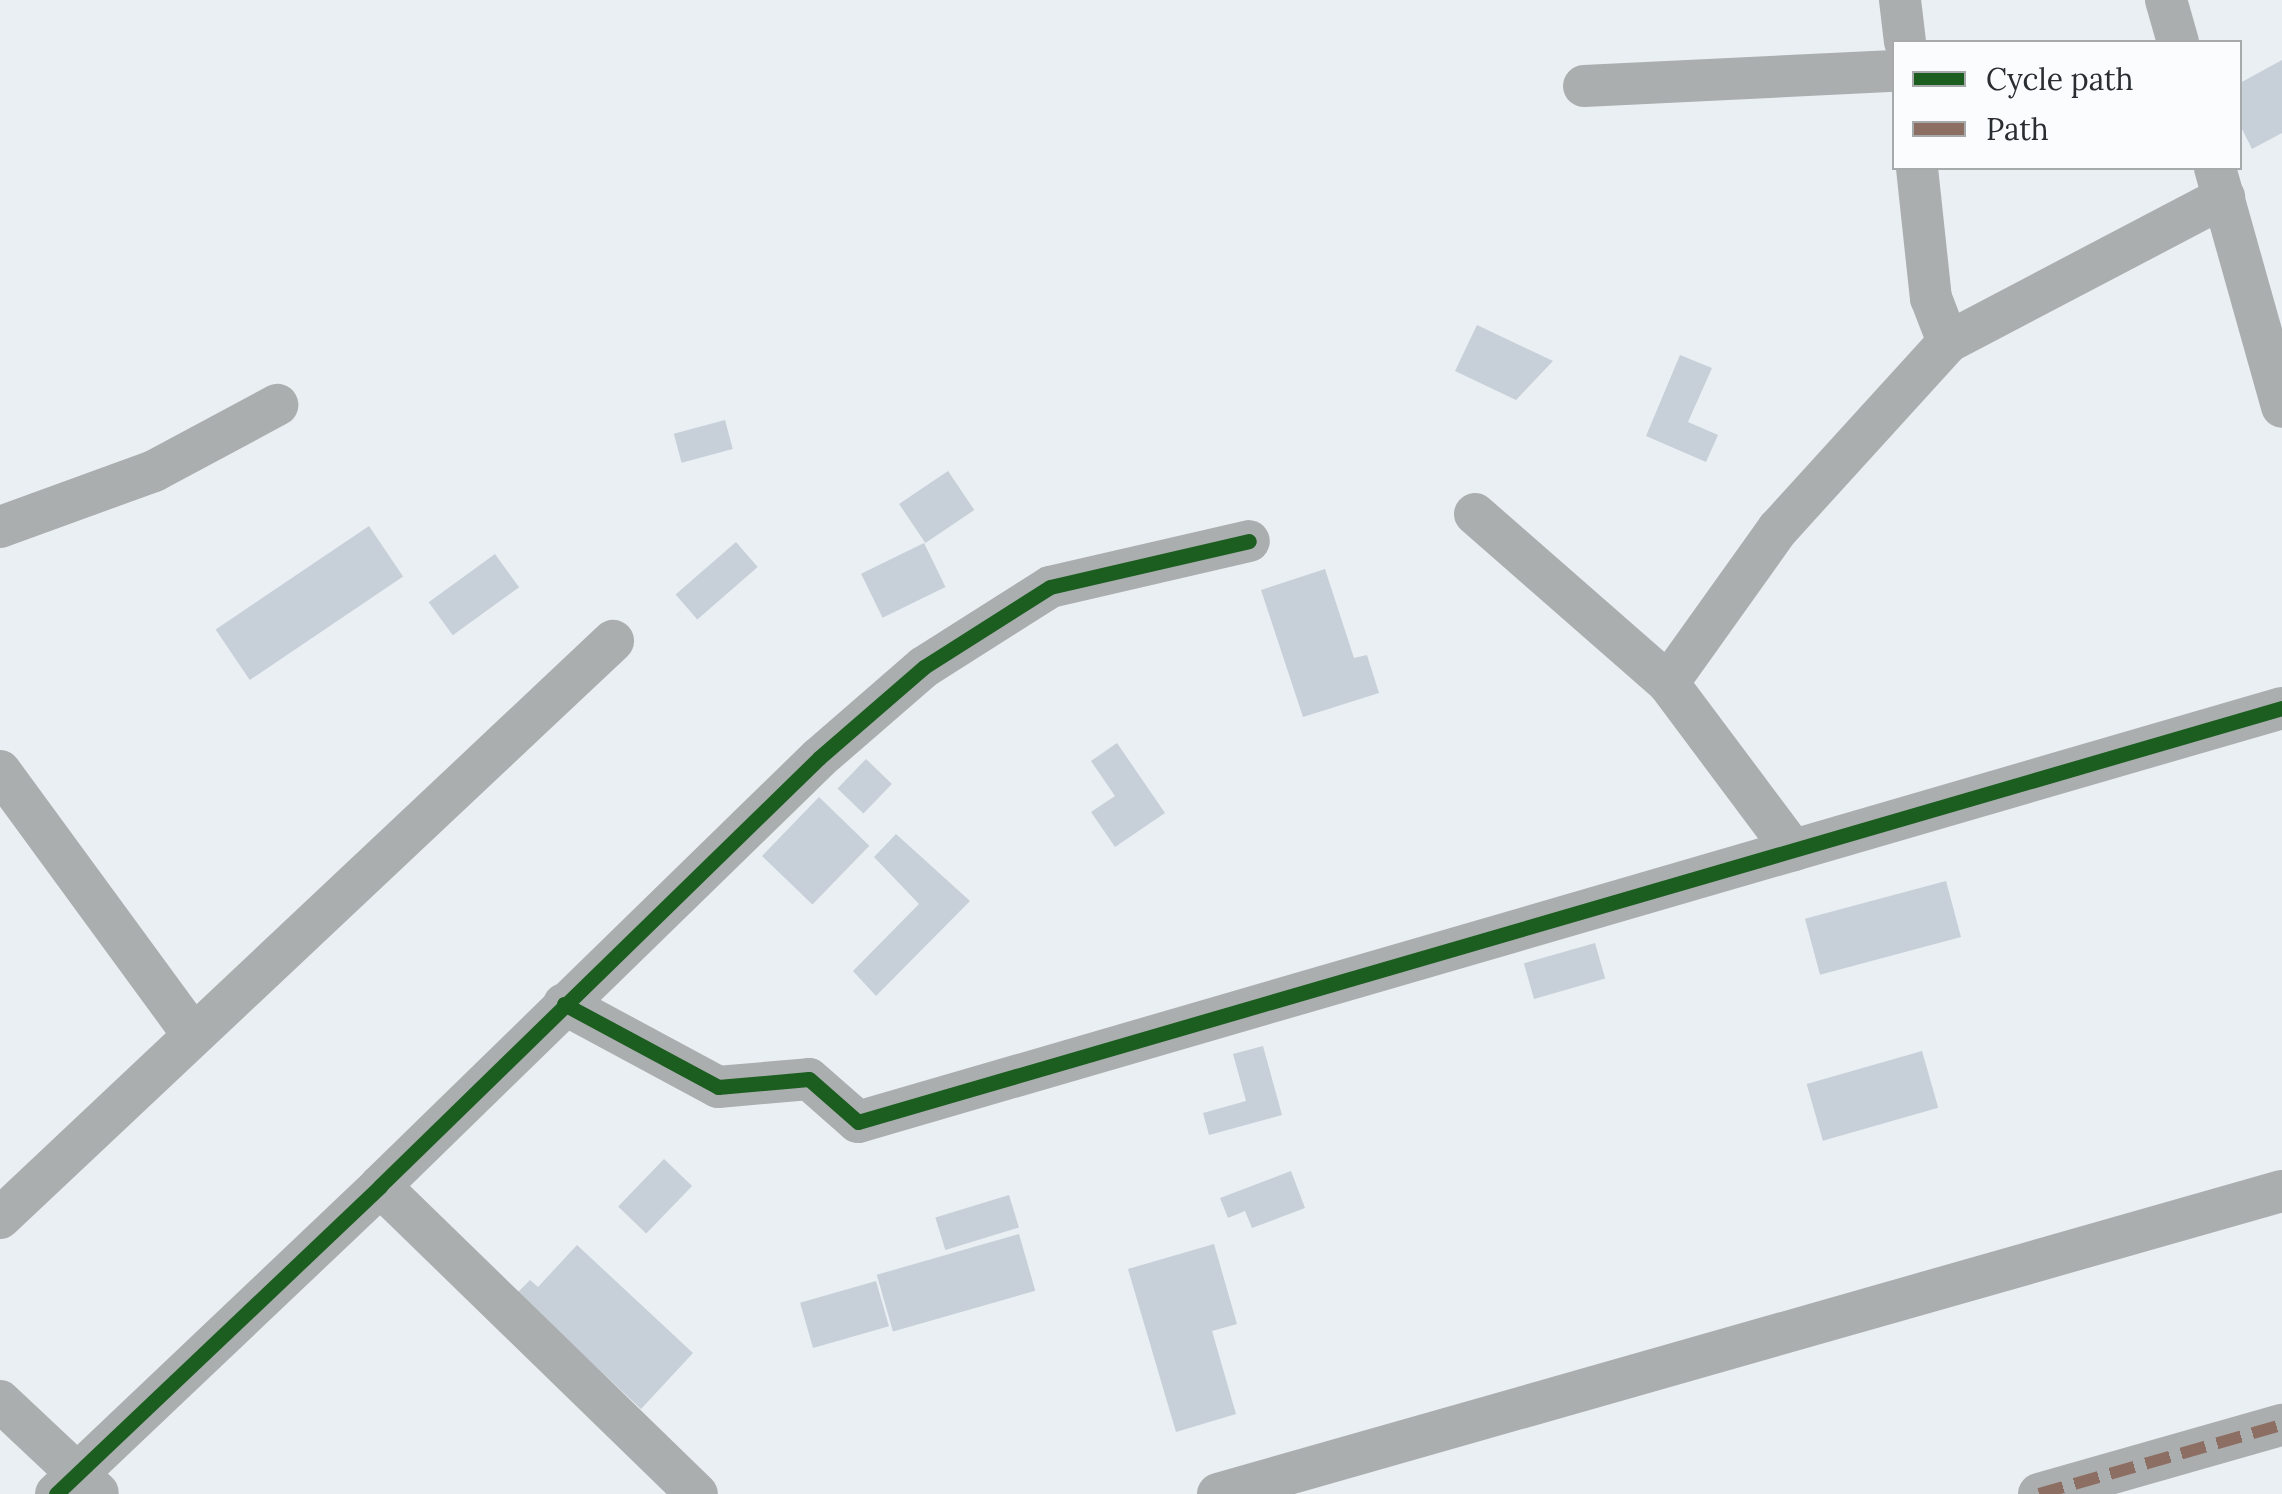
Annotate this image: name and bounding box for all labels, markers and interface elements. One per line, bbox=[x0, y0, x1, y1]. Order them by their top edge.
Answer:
legend bbox=[1892, 40, 2242, 170]
text: Cycle path bbox=[1986, 60, 2134, 98]
text: Path bbox=[1986, 110, 2049, 148]

